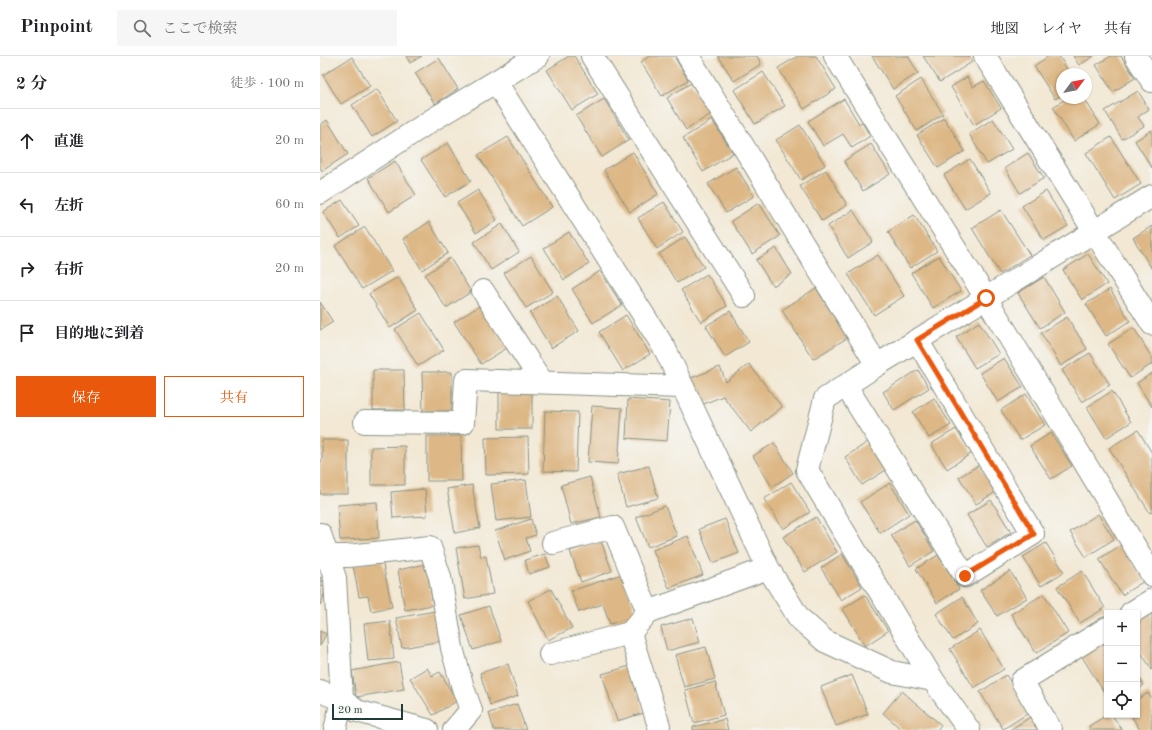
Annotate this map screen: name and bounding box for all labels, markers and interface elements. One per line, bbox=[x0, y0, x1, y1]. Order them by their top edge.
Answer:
search box bbox=[117, 10, 397, 46]
icon: search bbox=[131, 17, 153, 39]
text: Pinpoint bbox=[20, 18, 93, 37]
text: ここで検索 bbox=[163, 22, 238, 37]
text: 地図 bbox=[991, 22, 1019, 36]
text: レイヤ bbox=[1041, 22, 1082, 36]
text: 共有 bbox=[1104, 22, 1132, 36]
north arrow bbox=[1056, 68, 1092, 104]
text: 2 分 bbox=[16, 76, 48, 93]
text: 徒歩 · 100 m bbox=[230, 77, 304, 90]
icon: ahead bbox=[16, 130, 38, 152]
text: 20 m bbox=[275, 134, 304, 147]
text: 直進 bbox=[54, 135, 84, 150]
icon: left bbox=[16, 194, 38, 216]
text: 60 m bbox=[275, 198, 304, 211]
text: 左折 bbox=[54, 199, 84, 214]
icon: right bbox=[16, 258, 38, 280]
text: 20 m bbox=[275, 262, 304, 275]
text: 右折 bbox=[54, 263, 84, 278]
route start bbox=[977, 289, 995, 307]
icon: arrive bbox=[16, 322, 38, 344]
text: 目的地に到着 bbox=[54, 327, 144, 342]
button: 保存 bbox=[16, 376, 156, 417]
button: 共有 bbox=[164, 376, 304, 417]
route end bbox=[956, 567, 974, 585]
map controls bbox=[1104, 610, 1140, 718]
button: + bbox=[1104, 610, 1140, 646]
button: − bbox=[1104, 646, 1140, 682]
button: locate bbox=[1104, 682, 1140, 718]
scale bar bbox=[332, 702, 403, 721]
text: 20 m bbox=[338, 705, 363, 716]

